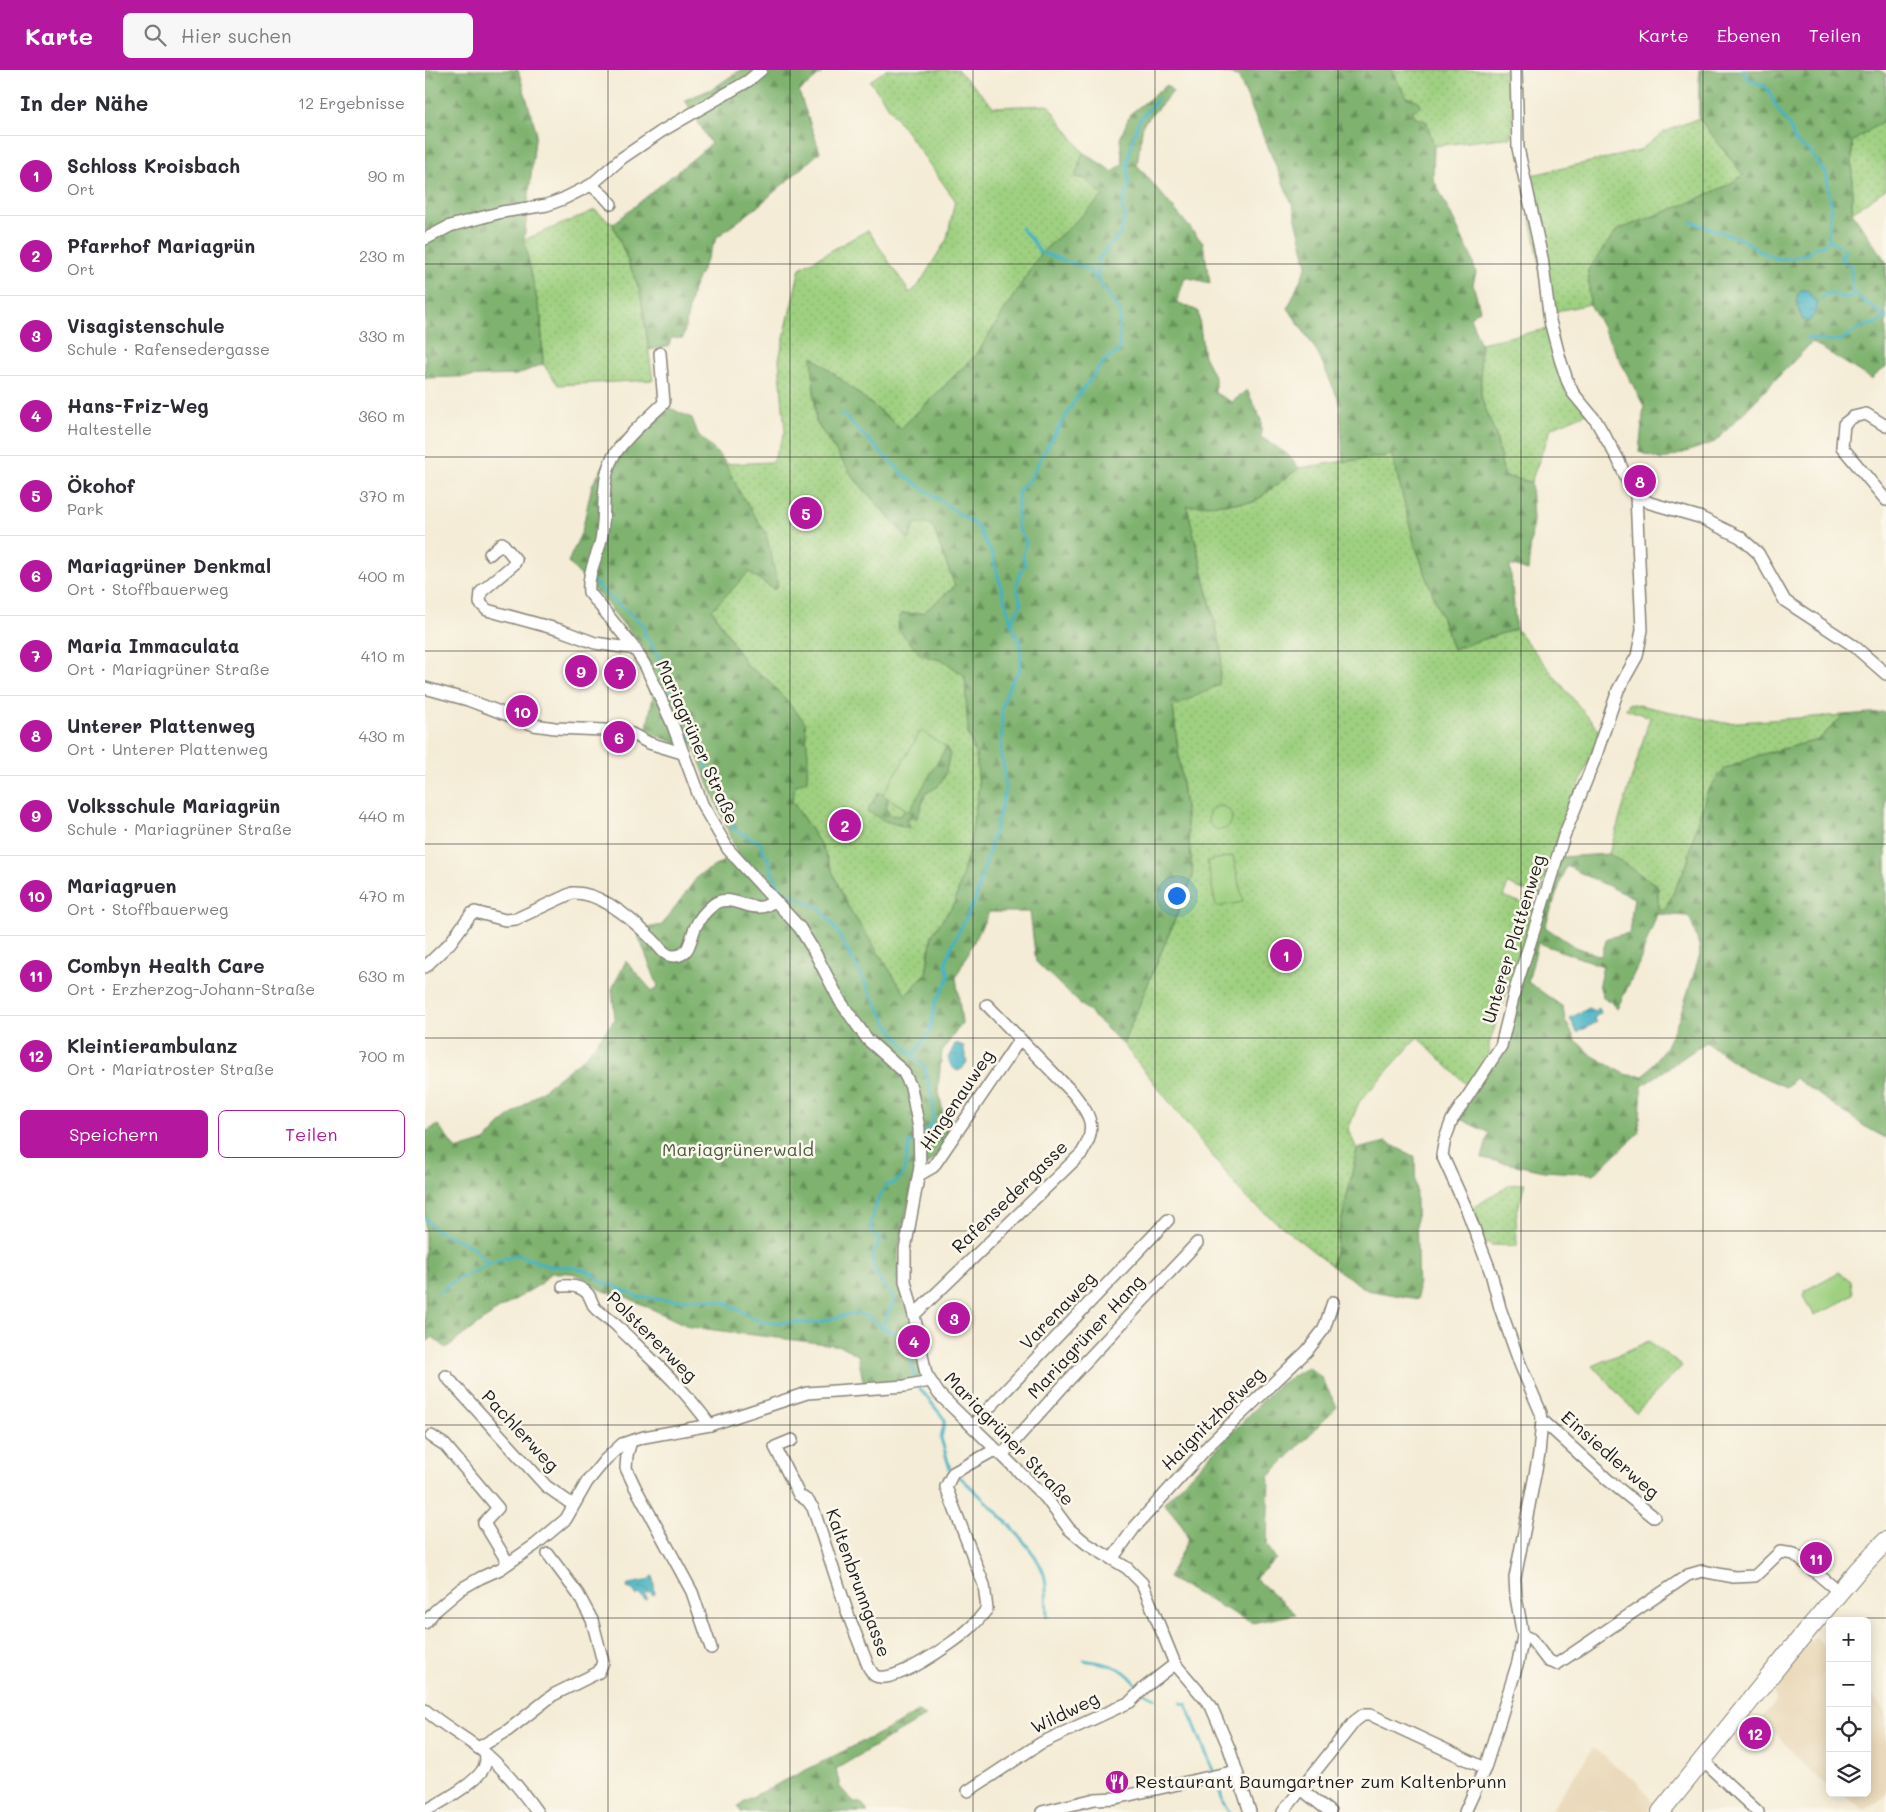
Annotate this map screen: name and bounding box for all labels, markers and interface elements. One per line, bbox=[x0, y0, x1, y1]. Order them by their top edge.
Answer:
search box bbox=[123, 13, 473, 58]
text: Karte bbox=[25, 20, 93, 51]
icon: search bbox=[141, 21, 169, 49]
text: Hier suchen bbox=[181, 23, 292, 48]
text: Karte bbox=[1638, 23, 1689, 47]
text: Ebenen bbox=[1717, 23, 1781, 47]
text: Teilen bbox=[1809, 23, 1861, 47]
text: In der Nähe bbox=[20, 89, 148, 116]
text: 12 Ergebnisse bbox=[298, 92, 405, 113]
text: Schloss Kroisbach bbox=[67, 153, 240, 178]
text: 1 bbox=[32, 165, 40, 186]
text: 90 m bbox=[368, 165, 405, 186]
text: Ort bbox=[67, 178, 95, 199]
text: Pfarrhof Mariagrün bbox=[67, 233, 255, 258]
text: 2 bbox=[32, 245, 40, 266]
text: 230 m bbox=[359, 245, 405, 266]
text: Ort bbox=[67, 258, 95, 279]
text: Visagistenschule bbox=[67, 313, 225, 338]
text: 3 bbox=[31, 325, 41, 346]
text: 330 m bbox=[359, 325, 405, 346]
text: Schule · Rafensedergasse bbox=[67, 338, 270, 359]
text: Hans-Friz-Weg bbox=[67, 393, 209, 418]
text: 4 bbox=[31, 405, 41, 426]
text: 360 m bbox=[358, 405, 405, 426]
text: Haltestelle bbox=[67, 418, 152, 439]
pin: 8 bbox=[1624, 462, 1656, 500]
text: Ökohof bbox=[67, 473, 135, 498]
text: 5 bbox=[31, 485, 41, 506]
text: 370 m bbox=[359, 485, 405, 506]
pin: 5 bbox=[790, 494, 822, 532]
text: Park bbox=[67, 498, 103, 519]
text: Mariagrüner Denkmal bbox=[67, 553, 271, 578]
text: 6 bbox=[31, 565, 41, 586]
text: 400 m bbox=[358, 565, 405, 586]
text: Ort · Stoffbauerweg bbox=[67, 578, 228, 599]
text: Maria Immaculata bbox=[67, 633, 240, 658]
text: 7 bbox=[32, 645, 40, 666]
text: 410 m bbox=[361, 645, 405, 666]
pin: 9 bbox=[565, 652, 597, 690]
pin: 7 bbox=[604, 654, 636, 692]
street label: Mariagrüner Straße bbox=[651, 656, 745, 828]
text: Ort · Mariagrüner Straße bbox=[67, 658, 270, 679]
pin: 10 bbox=[506, 692, 538, 730]
text: Unterer Plattenweg bbox=[67, 713, 255, 738]
pin: 6 bbox=[603, 718, 635, 756]
text: 8 bbox=[31, 725, 41, 746]
text: 430 m bbox=[358, 725, 405, 746]
text: Ort · Unterer Plattenweg bbox=[67, 738, 268, 759]
text: Volksschule Mariagrün bbox=[67, 793, 280, 818]
text: 9 bbox=[31, 805, 41, 826]
text: 440 m bbox=[358, 805, 405, 826]
pin: 2 bbox=[829, 806, 861, 844]
text: Schule · Mariagrüner Straße bbox=[67, 818, 292, 839]
street label: Unterer Plattenweg bbox=[1476, 851, 1550, 1026]
text: Mariagruen bbox=[67, 873, 176, 898]
your location bbox=[1164, 883, 1190, 909]
text: 10 bbox=[27, 885, 45, 906]
text: 470 m bbox=[359, 885, 405, 906]
text: Ort · Stoffbauerweg bbox=[67, 898, 228, 919]
pin: 1 bbox=[1270, 936, 1302, 974]
text: Combyn Health Care bbox=[67, 953, 265, 978]
text: 11 bbox=[29, 965, 43, 986]
text: 630 m bbox=[358, 965, 405, 986]
text: Ort · Erzherzog-Johann-Straße bbox=[67, 978, 315, 999]
text: Kleintierambulanz bbox=[67, 1033, 238, 1058]
street label: Hingenauweg bbox=[914, 1044, 999, 1154]
text: 12 bbox=[28, 1045, 44, 1066]
text: 700 m bbox=[358, 1045, 405, 1066]
text: Ort · Mariatroster Straße bbox=[67, 1058, 274, 1079]
button: Speichern bbox=[20, 1110, 208, 1158]
button: Teilen bbox=[218, 1110, 405, 1158]
street label: Rafensedergasse bbox=[946, 1135, 1073, 1258]
park label: Mariagrünerwald bbox=[662, 1137, 814, 1161]
street label: Varenaweg bbox=[1014, 1266, 1101, 1355]
street label: Mariagrüner Hang bbox=[1022, 1269, 1149, 1403]
street label: Polstererweg bbox=[602, 1286, 703, 1387]
pin: 3 bbox=[938, 1299, 970, 1337]
pin: 4 bbox=[898, 1322, 930, 1360]
street label: Haignitzhofweg bbox=[1155, 1361, 1269, 1475]
street label: Mariagrüner Straße bbox=[939, 1366, 1080, 1510]
street label: Pachlerweg bbox=[477, 1384, 565, 1476]
street label: Einsiedlerweg bbox=[1556, 1405, 1665, 1504]
street label: Kaltenbrunngasse bbox=[821, 1505, 897, 1660]
pin: 11 bbox=[1800, 1539, 1832, 1577]
map controls bbox=[1826, 1617, 1871, 1797]
button: + bbox=[1826, 1617, 1871, 1662]
button: − bbox=[1826, 1662, 1871, 1707]
street label: Wildweg bbox=[1027, 1685, 1103, 1739]
button: locate bbox=[1826, 1707, 1871, 1752]
pin: 12 bbox=[1739, 1714, 1771, 1752]
button: layers bbox=[1826, 1752, 1871, 1797]
restaurant icon: Restaurant Baumgartner zum Kaltenbrunn bbox=[1104, 1769, 1130, 1795]
place label: Restaurant Baumgartner zum Kaltenbrunn bbox=[1135, 1769, 1506, 1793]

